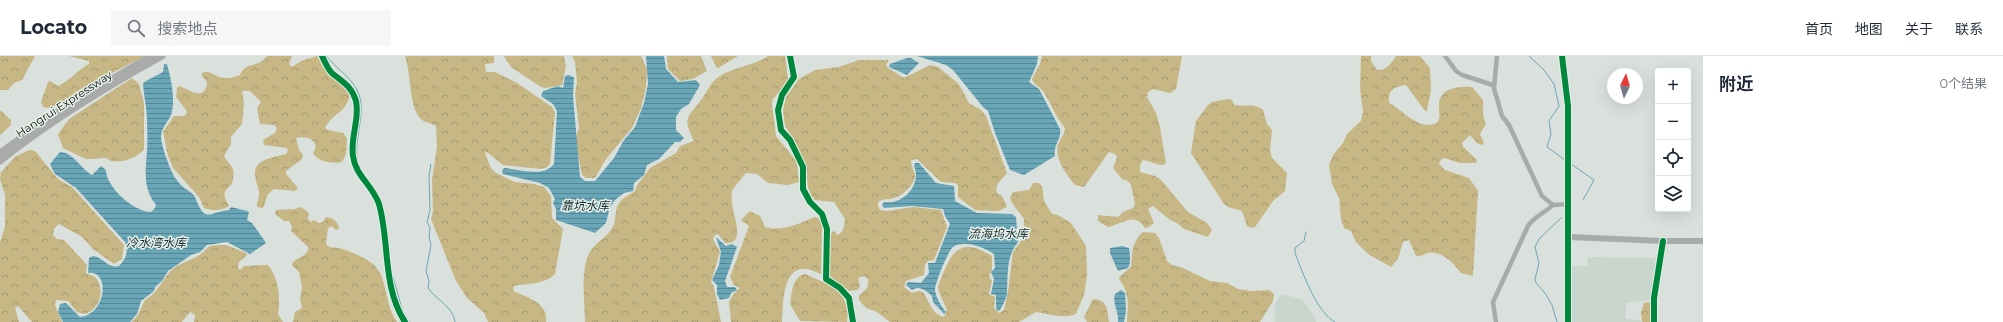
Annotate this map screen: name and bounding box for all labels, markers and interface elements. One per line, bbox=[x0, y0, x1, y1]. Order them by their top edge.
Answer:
search box bbox=[111, 10, 391, 46]
text: Locato bbox=[20, 16, 87, 39]
icon: search bbox=[125, 17, 147, 39]
text: 搜索地点 bbox=[157, 19, 217, 38]
text: 首页 bbox=[1805, 20, 1833, 38]
text: 地图 bbox=[1855, 20, 1883, 38]
text: 关于 bbox=[1905, 20, 1933, 38]
text: 联系 bbox=[1955, 20, 1983, 38]
street label: Hangrui Expressway bbox=[13, 68, 115, 140]
north arrow bbox=[1607, 68, 1643, 104]
map controls bbox=[1655, 68, 1691, 212]
button: + bbox=[1655, 68, 1691, 104]
text: 附近 bbox=[1719, 74, 1753, 94]
text: 0个结果 bbox=[1939, 75, 1987, 91]
button: − bbox=[1655, 104, 1691, 140]
button: locate bbox=[1655, 140, 1691, 176]
button: layers bbox=[1655, 176, 1691, 212]
water label: 靠坑水库 bbox=[561, 198, 611, 213]
water label: 流海坞水库 bbox=[968, 226, 1030, 241]
water label: 冷水湾水库 bbox=[126, 235, 188, 250]

